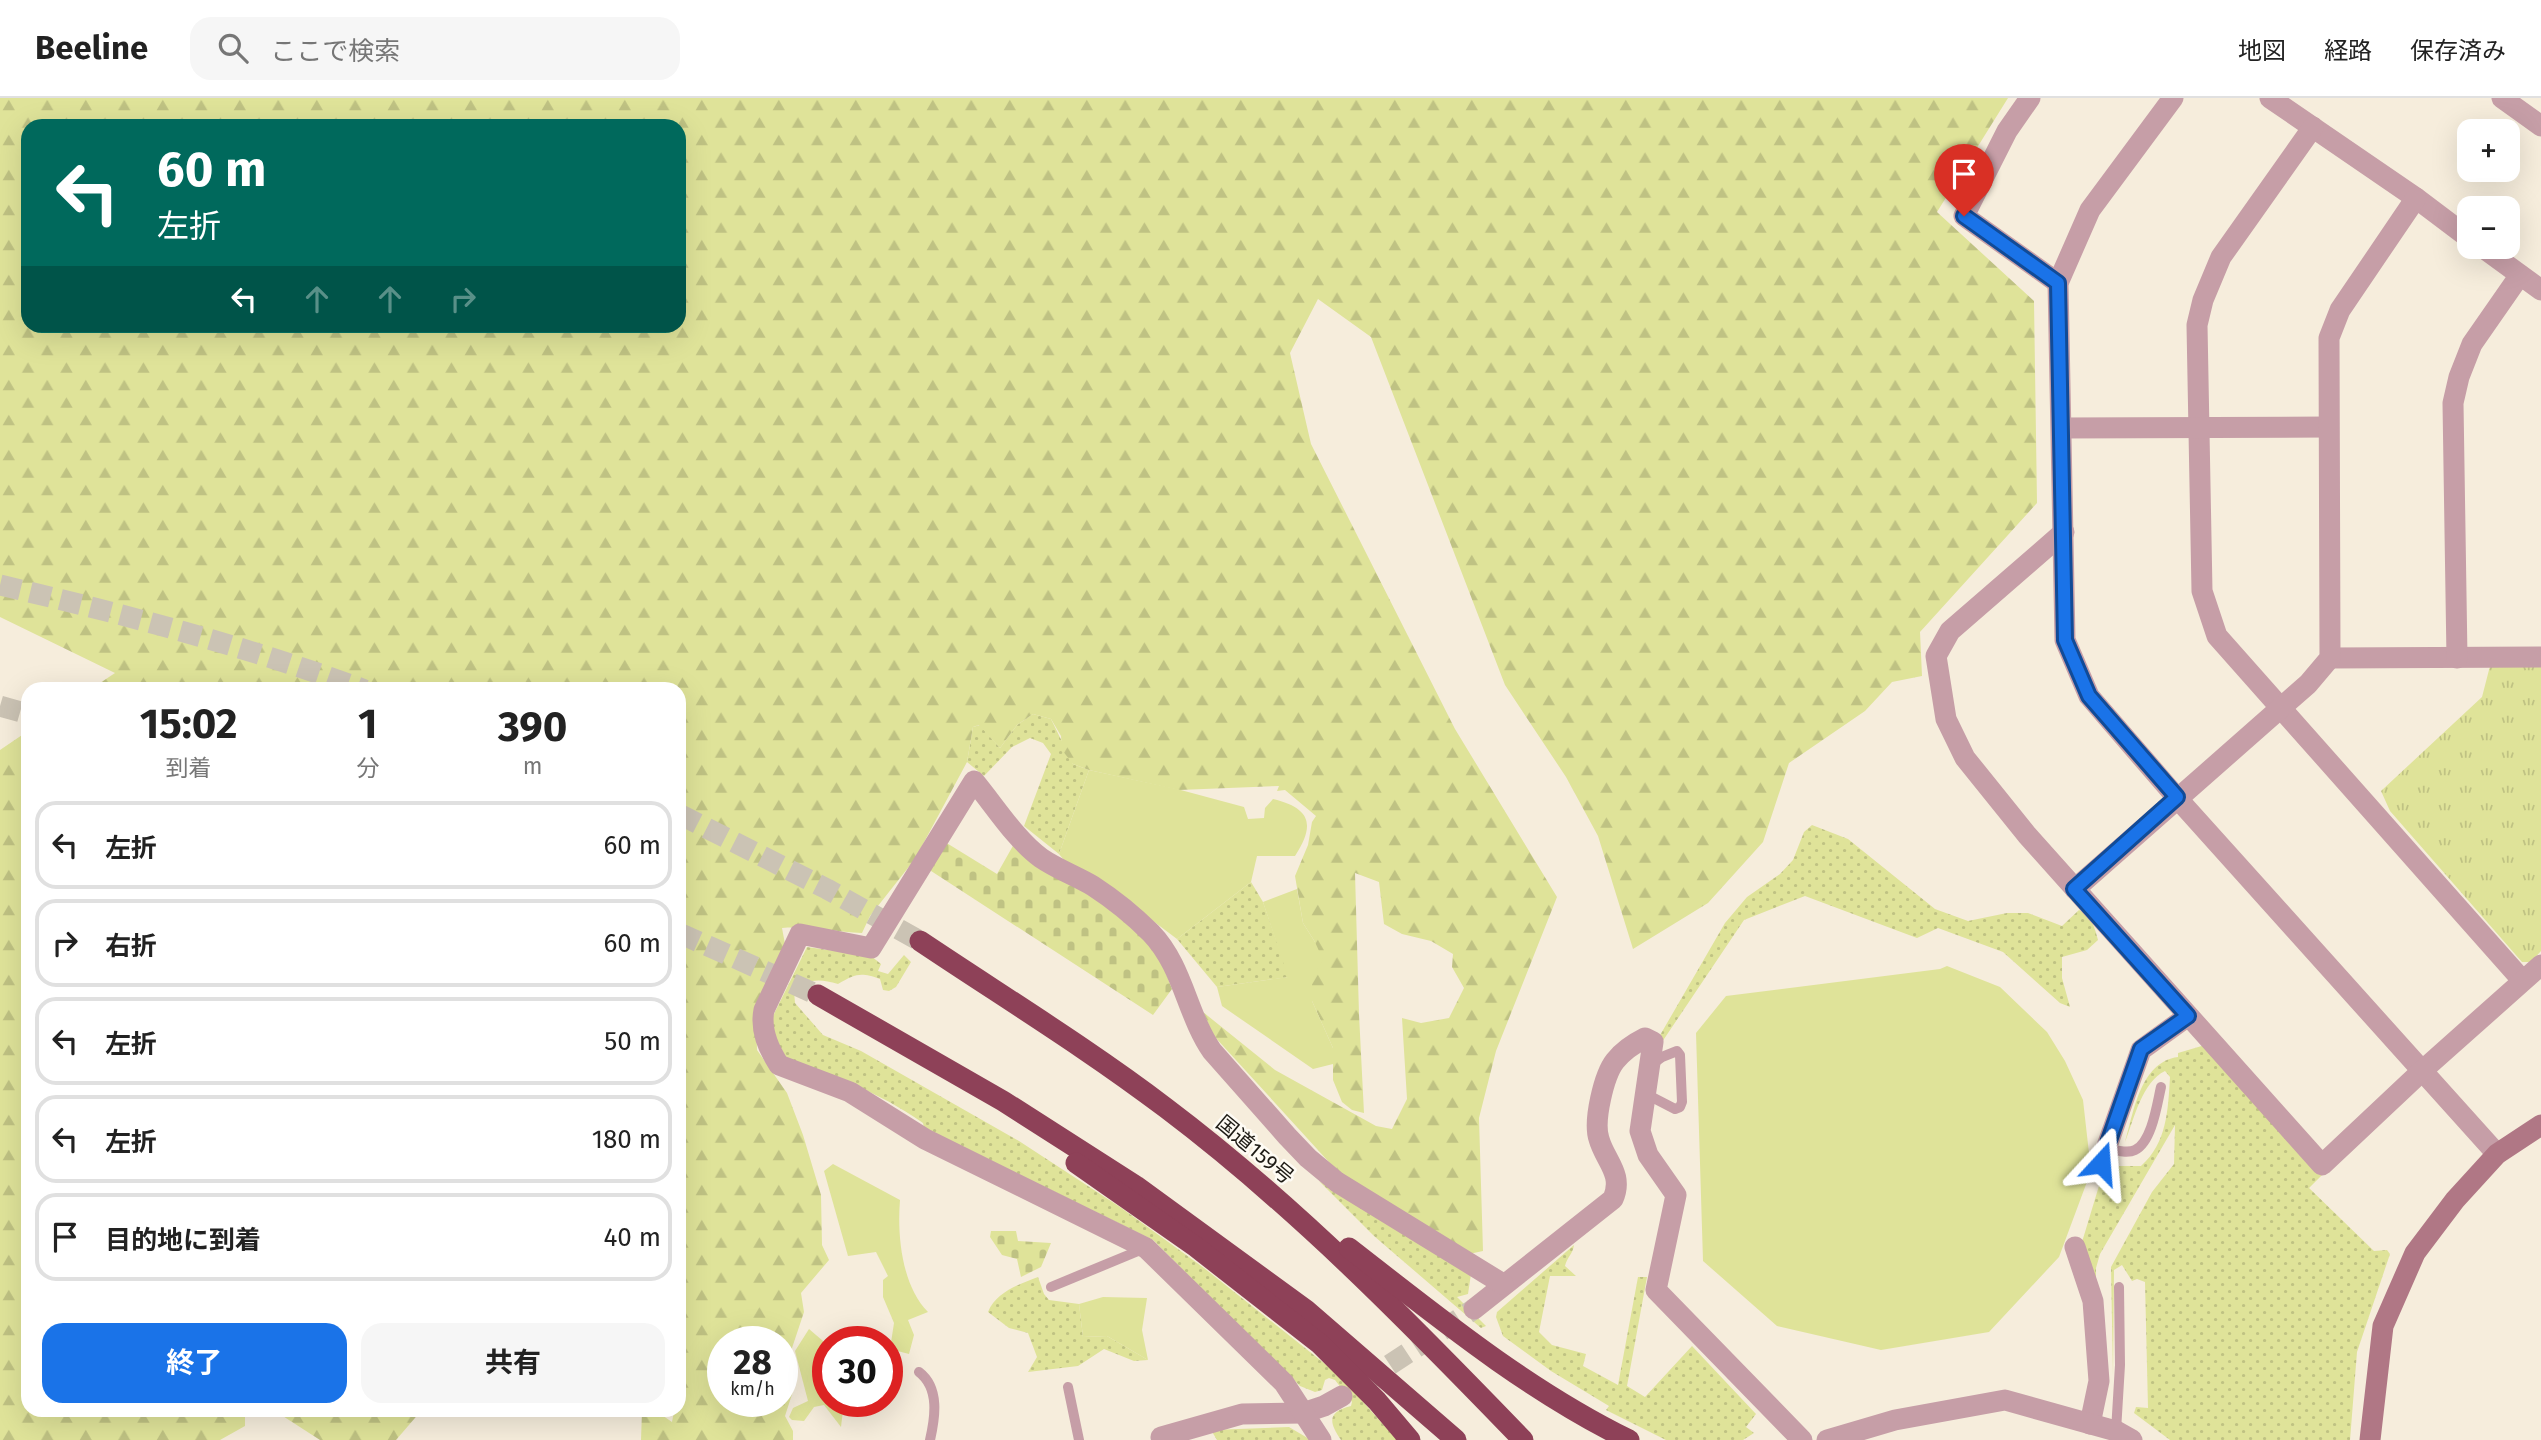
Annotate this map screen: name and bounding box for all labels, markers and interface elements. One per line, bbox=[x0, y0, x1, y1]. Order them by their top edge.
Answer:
search box bbox=[190, 17, 680, 80]
text: Beeline bbox=[35, 28, 148, 68]
icon: search bbox=[214, 29, 252, 67]
text: ここで検索 bbox=[270, 36, 400, 67]
text: 地図 bbox=[2238, 37, 2286, 65]
text: 経路 bbox=[2324, 37, 2372, 65]
text: 保存済み bbox=[2410, 37, 2506, 65]
map controls bbox=[2457, 119, 2520, 259]
button: + bbox=[2457, 119, 2520, 182]
text: 60 m bbox=[157, 140, 266, 199]
pin bbox=[1934, 144, 1994, 216]
icon: left bbox=[42, 147, 133, 238]
icon: arrive bbox=[1945, 155, 1983, 193]
button: − bbox=[2457, 196, 2520, 259]
text: 左折 bbox=[157, 207, 221, 245]
icon: left bbox=[225, 280, 263, 318]
icon: ahead bbox=[298, 280, 336, 318]
icon: ahead bbox=[371, 280, 409, 318]
icon: right bbox=[444, 280, 482, 318]
text: 15:02 bbox=[140, 699, 238, 749]
text: 1 bbox=[358, 699, 377, 749]
text: 390 bbox=[498, 702, 567, 752]
text: m bbox=[523, 752, 542, 780]
text: 到着 bbox=[166, 754, 212, 782]
text: 分 bbox=[356, 754, 379, 782]
icon: left bbox=[46, 826, 84, 864]
text: 60 m bbox=[603, 830, 661, 861]
text: 左折 bbox=[105, 833, 157, 864]
icon: right bbox=[46, 924, 84, 962]
text: 60 m bbox=[603, 928, 661, 959]
text: 右折 bbox=[105, 931, 157, 962]
icon: left bbox=[46, 1022, 84, 1060]
text: 50 m bbox=[604, 1026, 661, 1057]
text: 左折 bbox=[105, 1029, 157, 1060]
street label: 国道159号 bbox=[1211, 1110, 1299, 1190]
icon: left bbox=[46, 1120, 84, 1158]
text: 180 m bbox=[592, 1124, 661, 1155]
position arrow bbox=[2064, 1126, 2138, 1200]
text: 左折 bbox=[105, 1127, 157, 1158]
icon: arrive bbox=[46, 1218, 84, 1256]
text: 40 m bbox=[603, 1222, 661, 1253]
text: 目的地に到着 bbox=[105, 1225, 261, 1256]
button: 終了 bbox=[42, 1323, 347, 1403]
button: 共有 bbox=[361, 1323, 665, 1403]
speed limit sign: 30 bbox=[812, 1326, 903, 1417]
text: 28 bbox=[733, 1341, 772, 1383]
text: km/h bbox=[730, 1378, 775, 1400]

